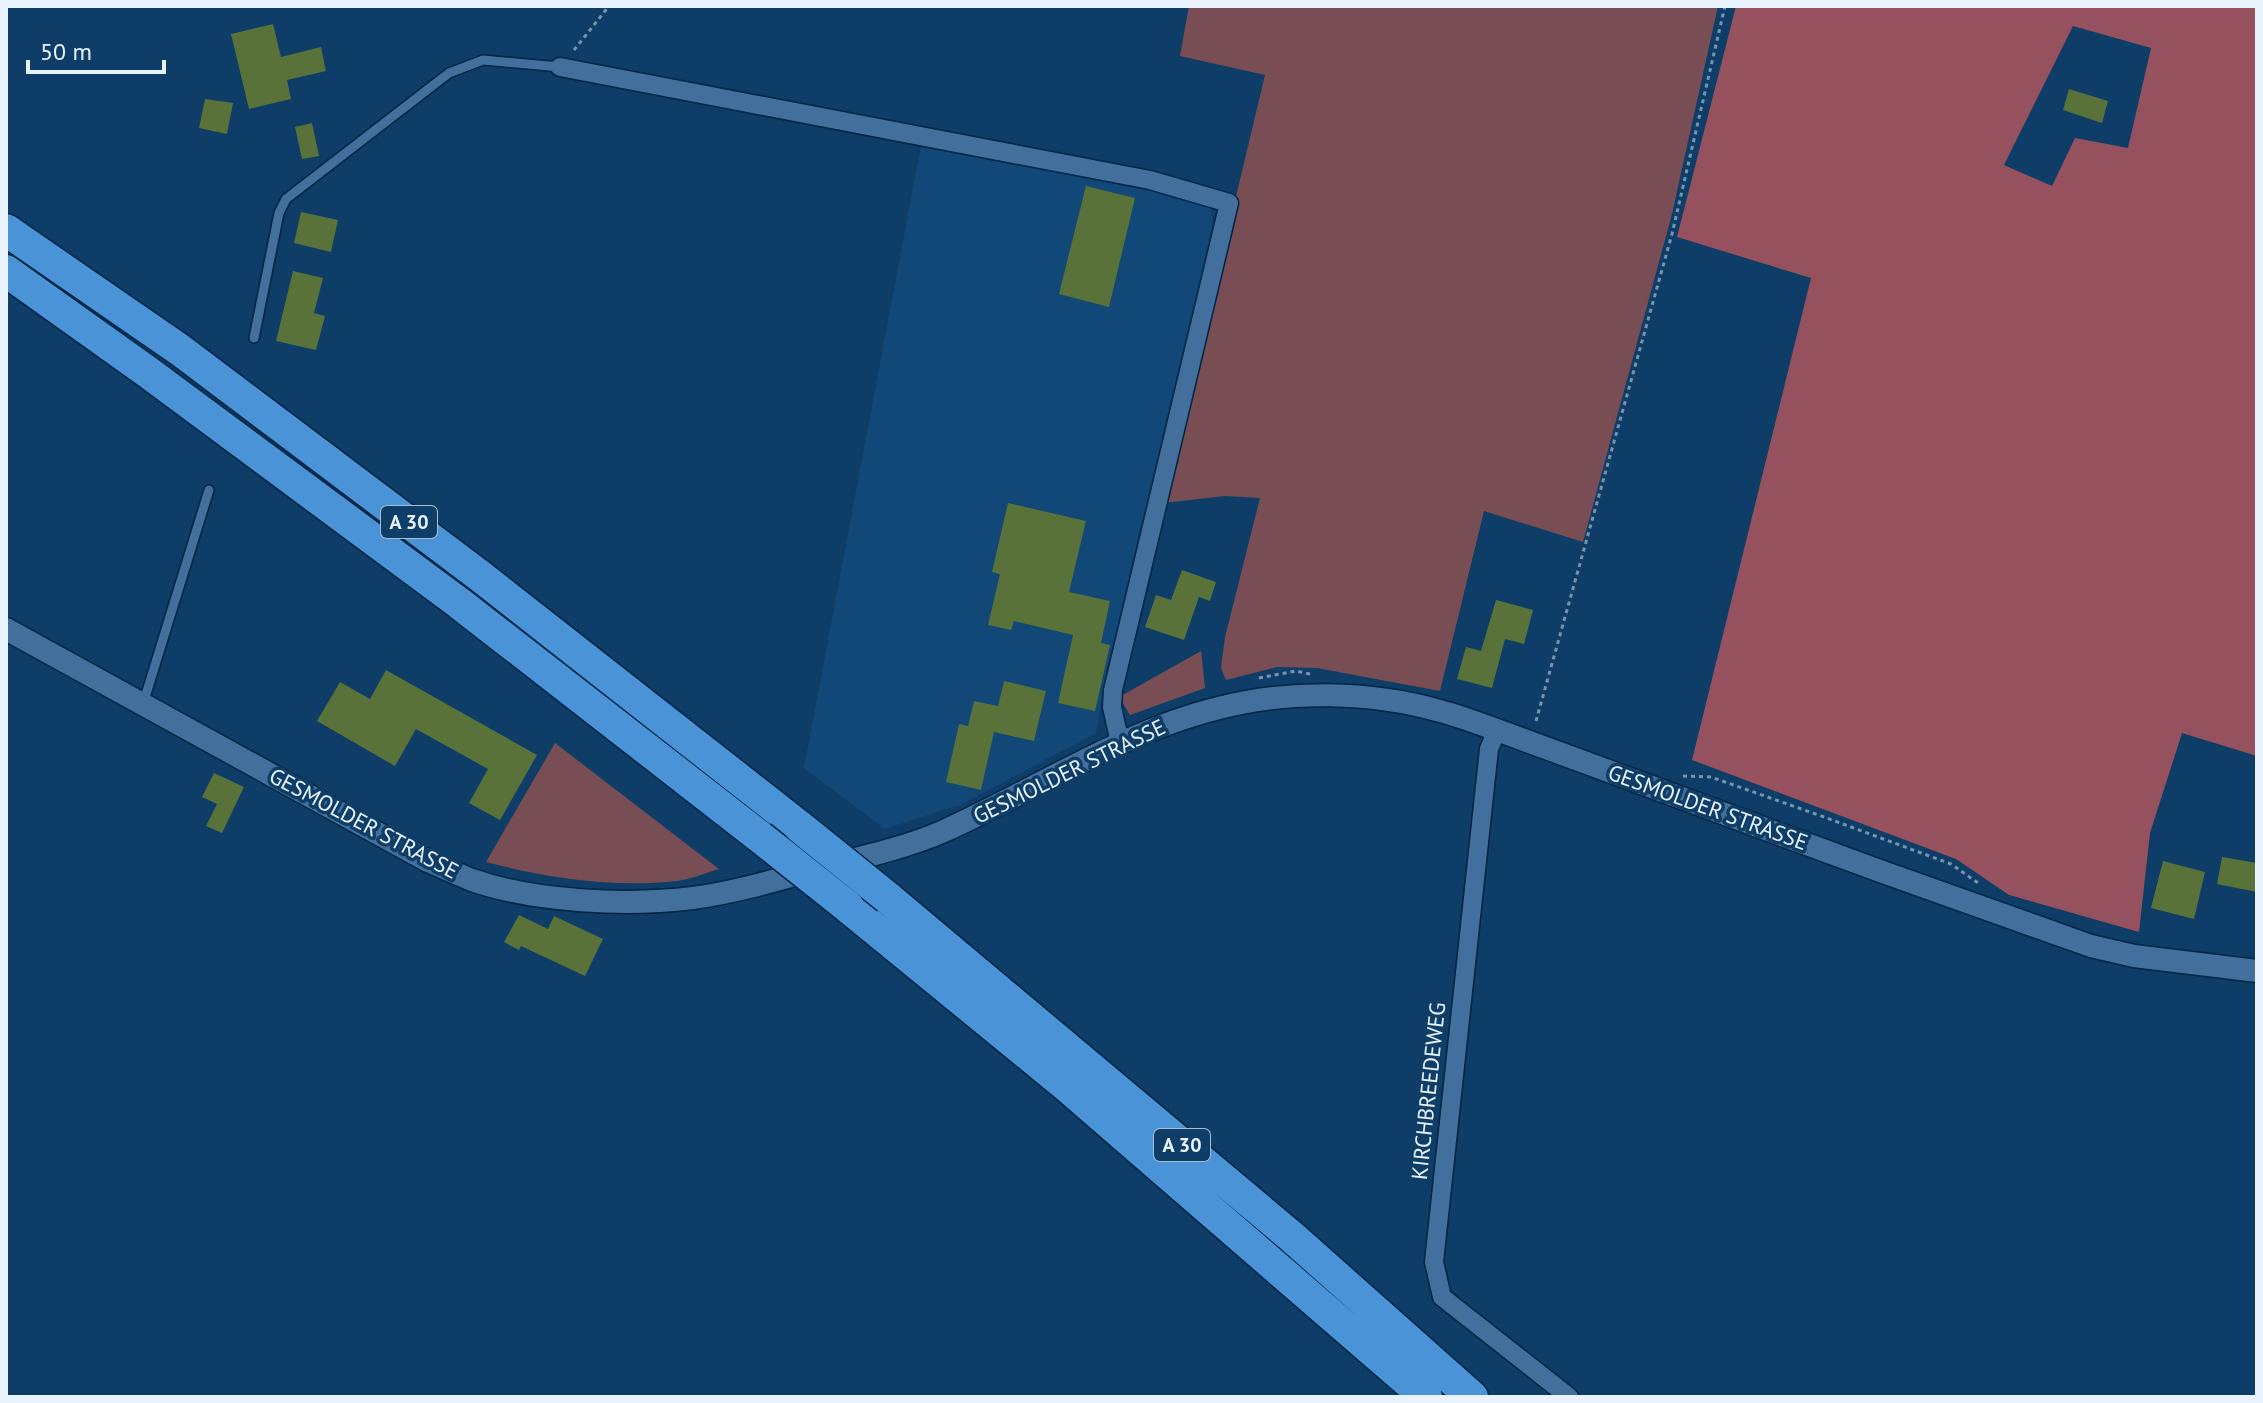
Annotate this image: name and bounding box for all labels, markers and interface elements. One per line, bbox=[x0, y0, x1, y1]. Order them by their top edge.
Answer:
scale bar bbox=[28, 24, 164, 74]
text: 50 m bbox=[40, 36, 92, 67]
road number: A 30 bbox=[381, 506, 437, 538]
street label: GESMOLDER STRASSE bbox=[968, 712, 1170, 830]
street label: GESMOLDER STRASSE bbox=[1604, 758, 1812, 856]
street label: GESMOLDER STRASSE bbox=[265, 761, 463, 885]
street label: KIRCHBREEDEWEG bbox=[1405, 1001, 1451, 1181]
road number: A 30 bbox=[1154, 1129, 1210, 1161]

